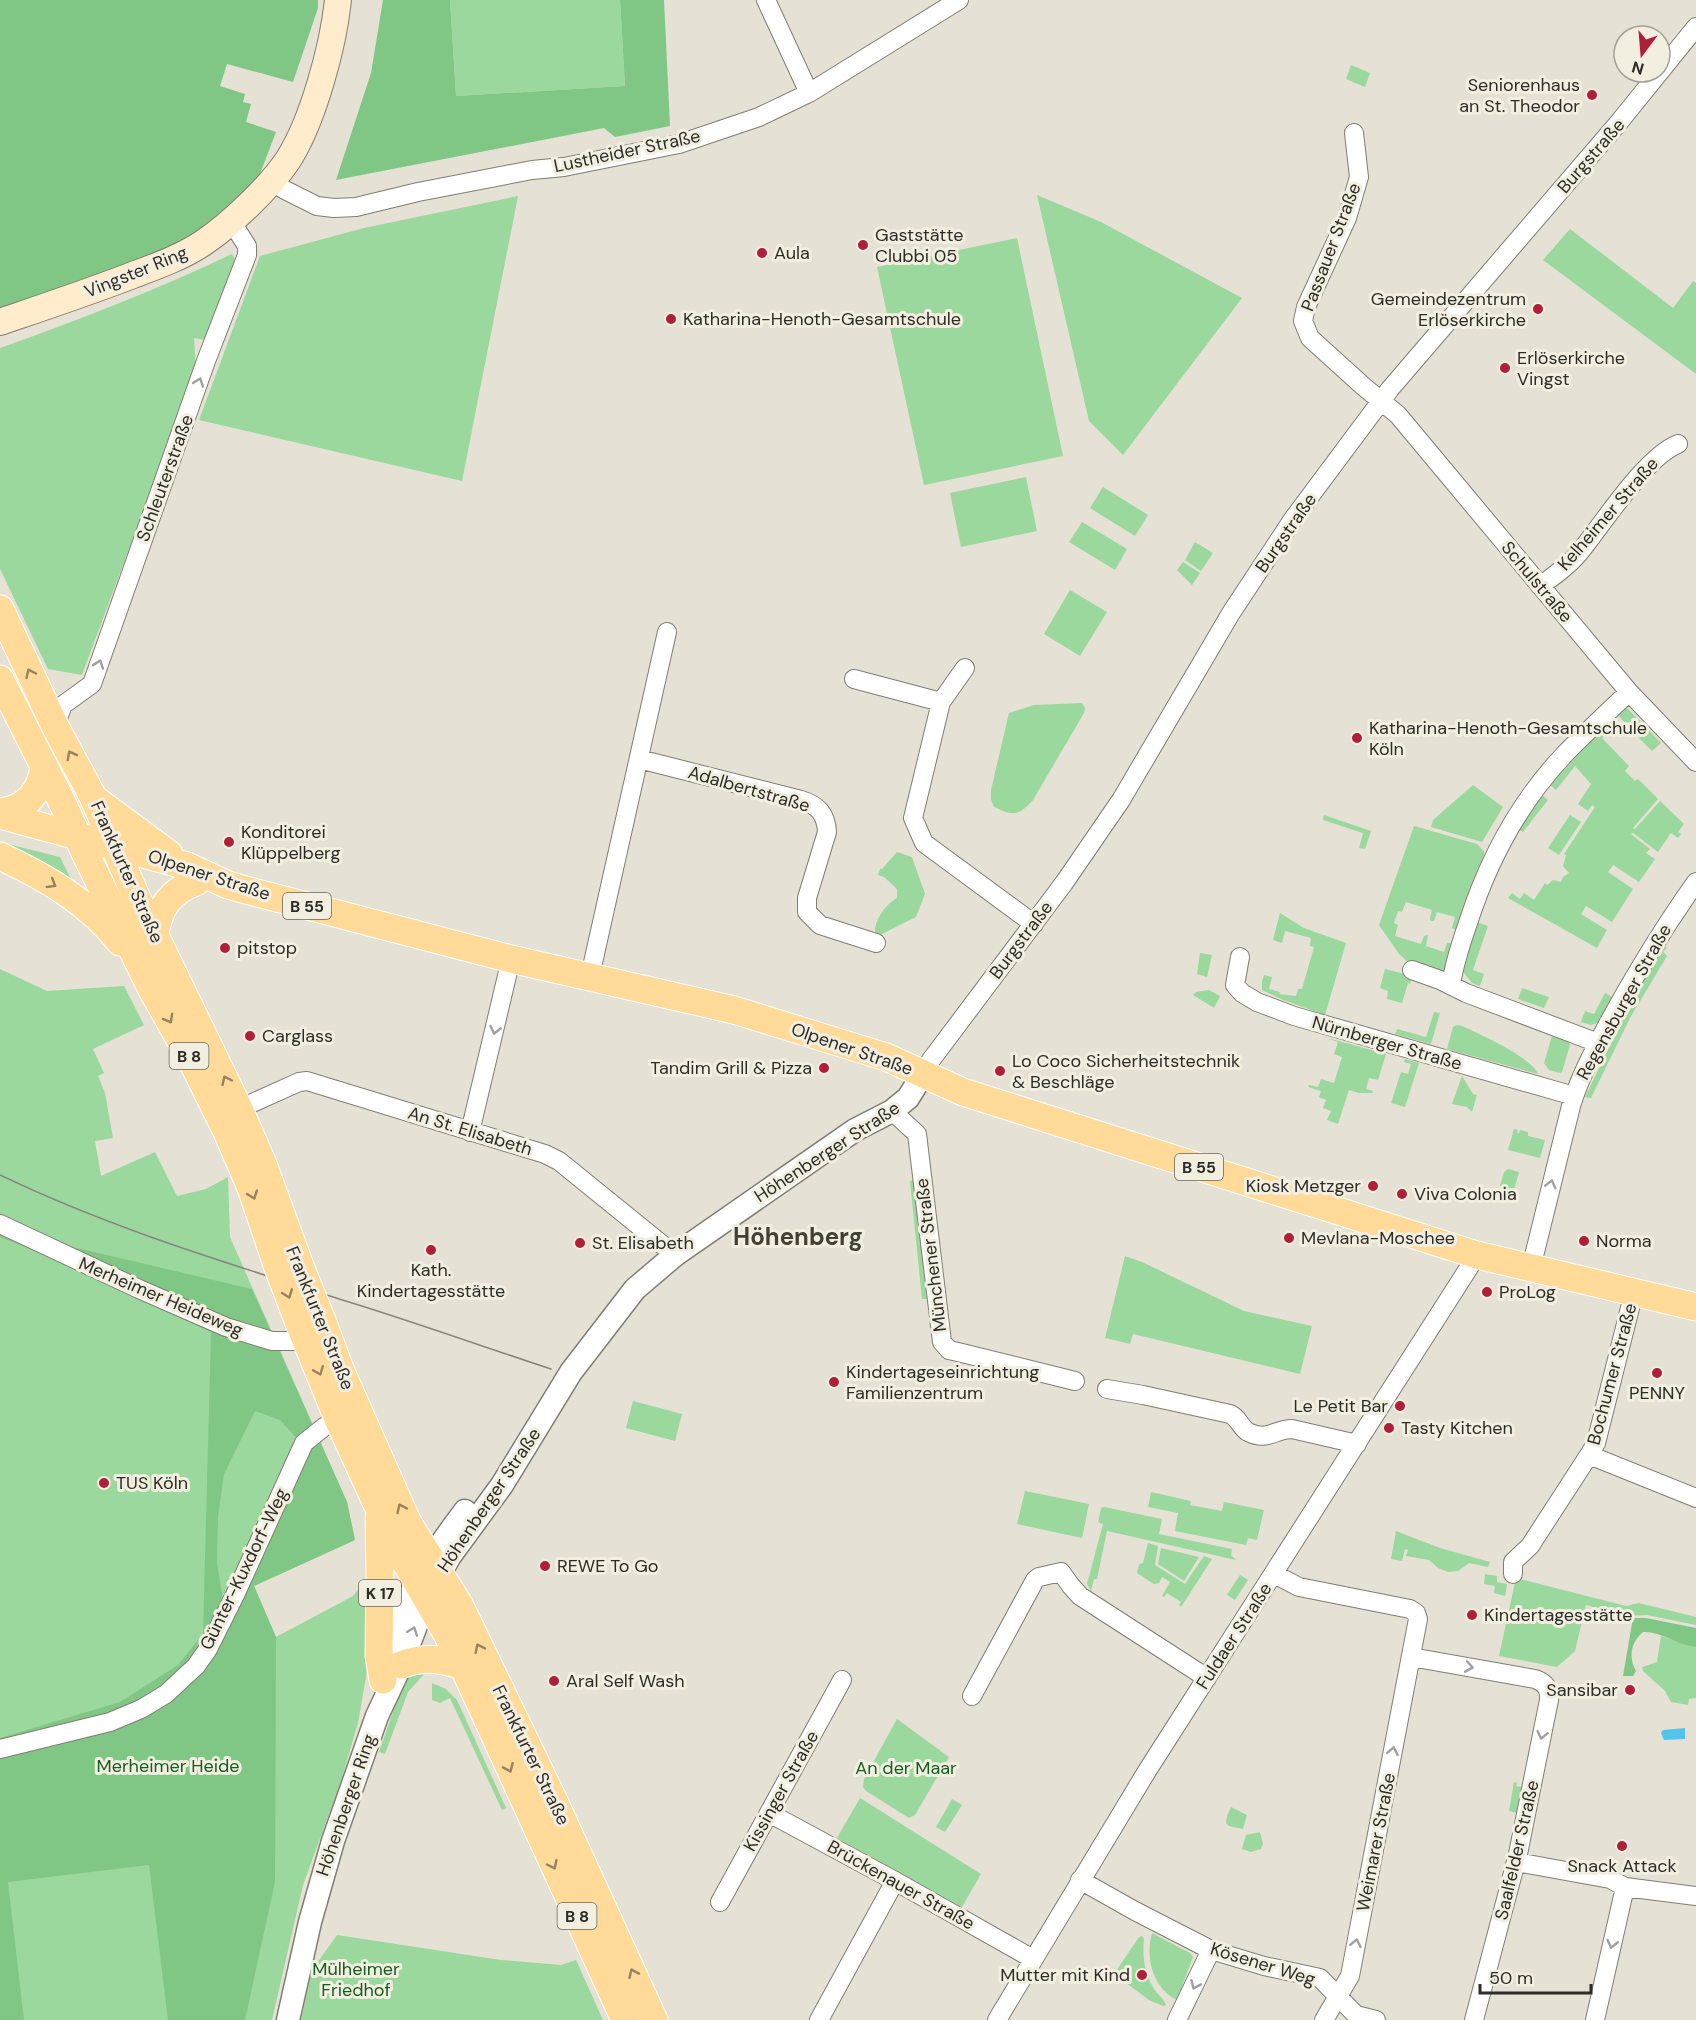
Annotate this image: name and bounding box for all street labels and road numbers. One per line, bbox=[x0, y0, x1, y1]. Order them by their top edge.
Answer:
street label: Burgstraße bbox=[1552, 114, 1630, 198]
street label: Lustheider Straße bbox=[552, 124, 702, 178]
street label: Passauer Straße bbox=[1296, 179, 1366, 315]
street label: Vingster Ring bbox=[81, 240, 191, 304]
street label: Schleuterstraße bbox=[131, 411, 199, 545]
street label: Kelheimer Straße bbox=[1552, 452, 1664, 576]
street label: Burgstraße bbox=[1250, 489, 1322, 577]
street label: Schulstraße bbox=[1496, 536, 1578, 628]
street label: Adalbertstraße bbox=[685, 760, 813, 818]
street label: Frankfurter Straße bbox=[85, 797, 169, 947]
street label: Olpener Straße bbox=[145, 844, 273, 906]
road number: B 55 bbox=[283, 893, 331, 919]
street label: Burgstraße bbox=[984, 896, 1058, 984]
street label: Regensburger Straße bbox=[1571, 920, 1677, 1084]
street label: Nürnberger Straße bbox=[1309, 1010, 1465, 1076]
street label: Olpener Straße bbox=[788, 1017, 916, 1081]
road number: B 8 bbox=[170, 1043, 208, 1069]
street label: Höhenberger Straße bbox=[750, 1096, 904, 1208]
street label: An St. Elisabeth bbox=[405, 1101, 535, 1161]
road number: B 55 bbox=[1175, 1154, 1223, 1180]
street label: Münchener Straße bbox=[910, 1177, 952, 1333]
street label: Frankfurter Straße bbox=[280, 1243, 360, 1393]
street label: Merheimer Heideweg bbox=[75, 1252, 247, 1342]
street label: Bochumer Straße bbox=[1582, 1300, 1642, 1448]
street label: Höhenberger Straße bbox=[432, 1423, 546, 1577]
street label: Günter-Kuxdorf-Weg bbox=[194, 1484, 294, 1654]
street label: Fuldaer Straße bbox=[1191, 1578, 1277, 1694]
road number: K 17 bbox=[359, 1580, 401, 1606]
street label: Frankfurter Straße bbox=[487, 1681, 575, 1829]
street label: Kissinger Straße bbox=[738, 1726, 824, 1856]
street label: Höhenberger Ring bbox=[310, 1731, 382, 1879]
street label: Weimarer Straße bbox=[1351, 1771, 1401, 1913]
street label: Saalfelder Straße bbox=[1489, 1778, 1545, 1922]
street label: Brückenauer Straße bbox=[823, 1835, 979, 1935]
road number: B 8 bbox=[558, 1903, 596, 1929]
street label: Kösener Weg bbox=[1208, 1937, 1318, 1991]

